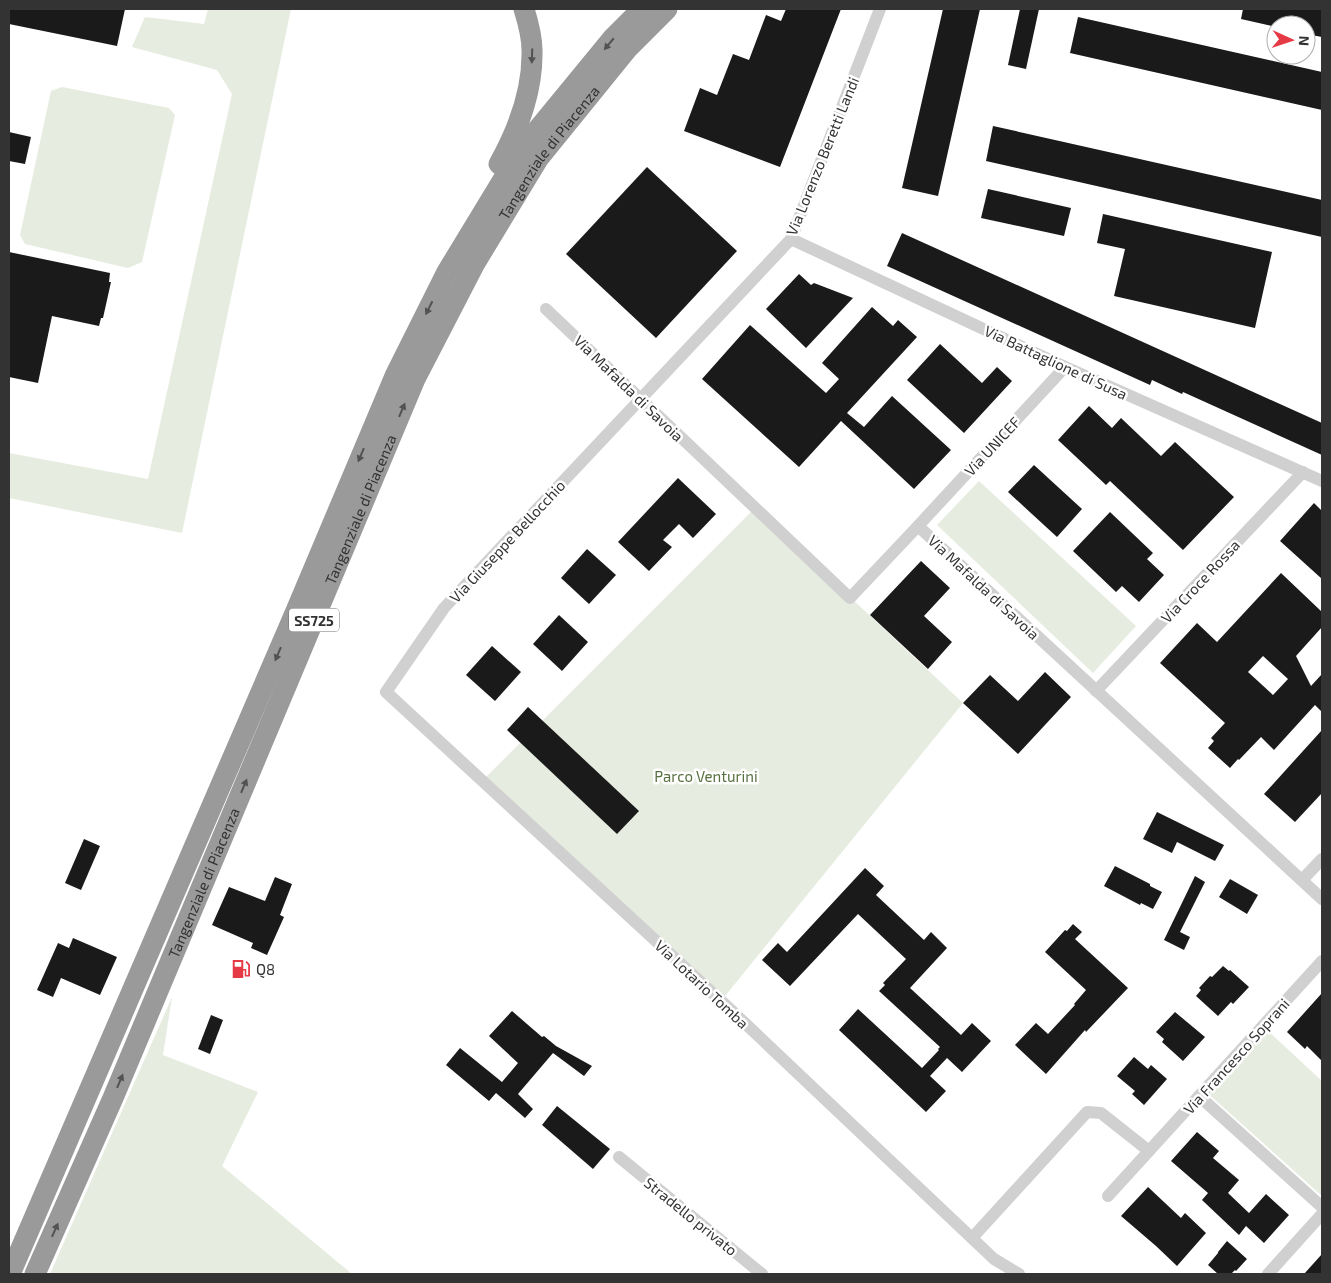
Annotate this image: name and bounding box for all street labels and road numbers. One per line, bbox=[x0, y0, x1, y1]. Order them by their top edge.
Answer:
street label: Via Lorenzo Beretti Landi bbox=[782, 74, 862, 238]
street label: Tangenziale di Piacenza bbox=[494, 82, 603, 223]
street label: Via Battaglione di Susa bbox=[982, 321, 1130, 403]
street label: Via Mafalda di Savoia bbox=[571, 331, 687, 445]
street label: Via UNICEF bbox=[960, 413, 1024, 479]
street label: Tangenziale di Piacenza bbox=[321, 431, 400, 587]
street label: Via Giuseppe Bellocchio bbox=[446, 476, 568, 606]
street label: Via Mafalda di Savoia bbox=[925, 531, 1043, 643]
street label: Via Croce Rossa bbox=[1157, 536, 1243, 626]
road number: SS725 bbox=[289, 608, 339, 632]
street label: Tangenziale di Piacenza bbox=[164, 805, 243, 961]
street label: Via Lotario Tomba bbox=[652, 936, 752, 1032]
street label: Via Francesco Soprani bbox=[1179, 994, 1293, 1118]
street label: Stradello privato bbox=[641, 1173, 741, 1259]

